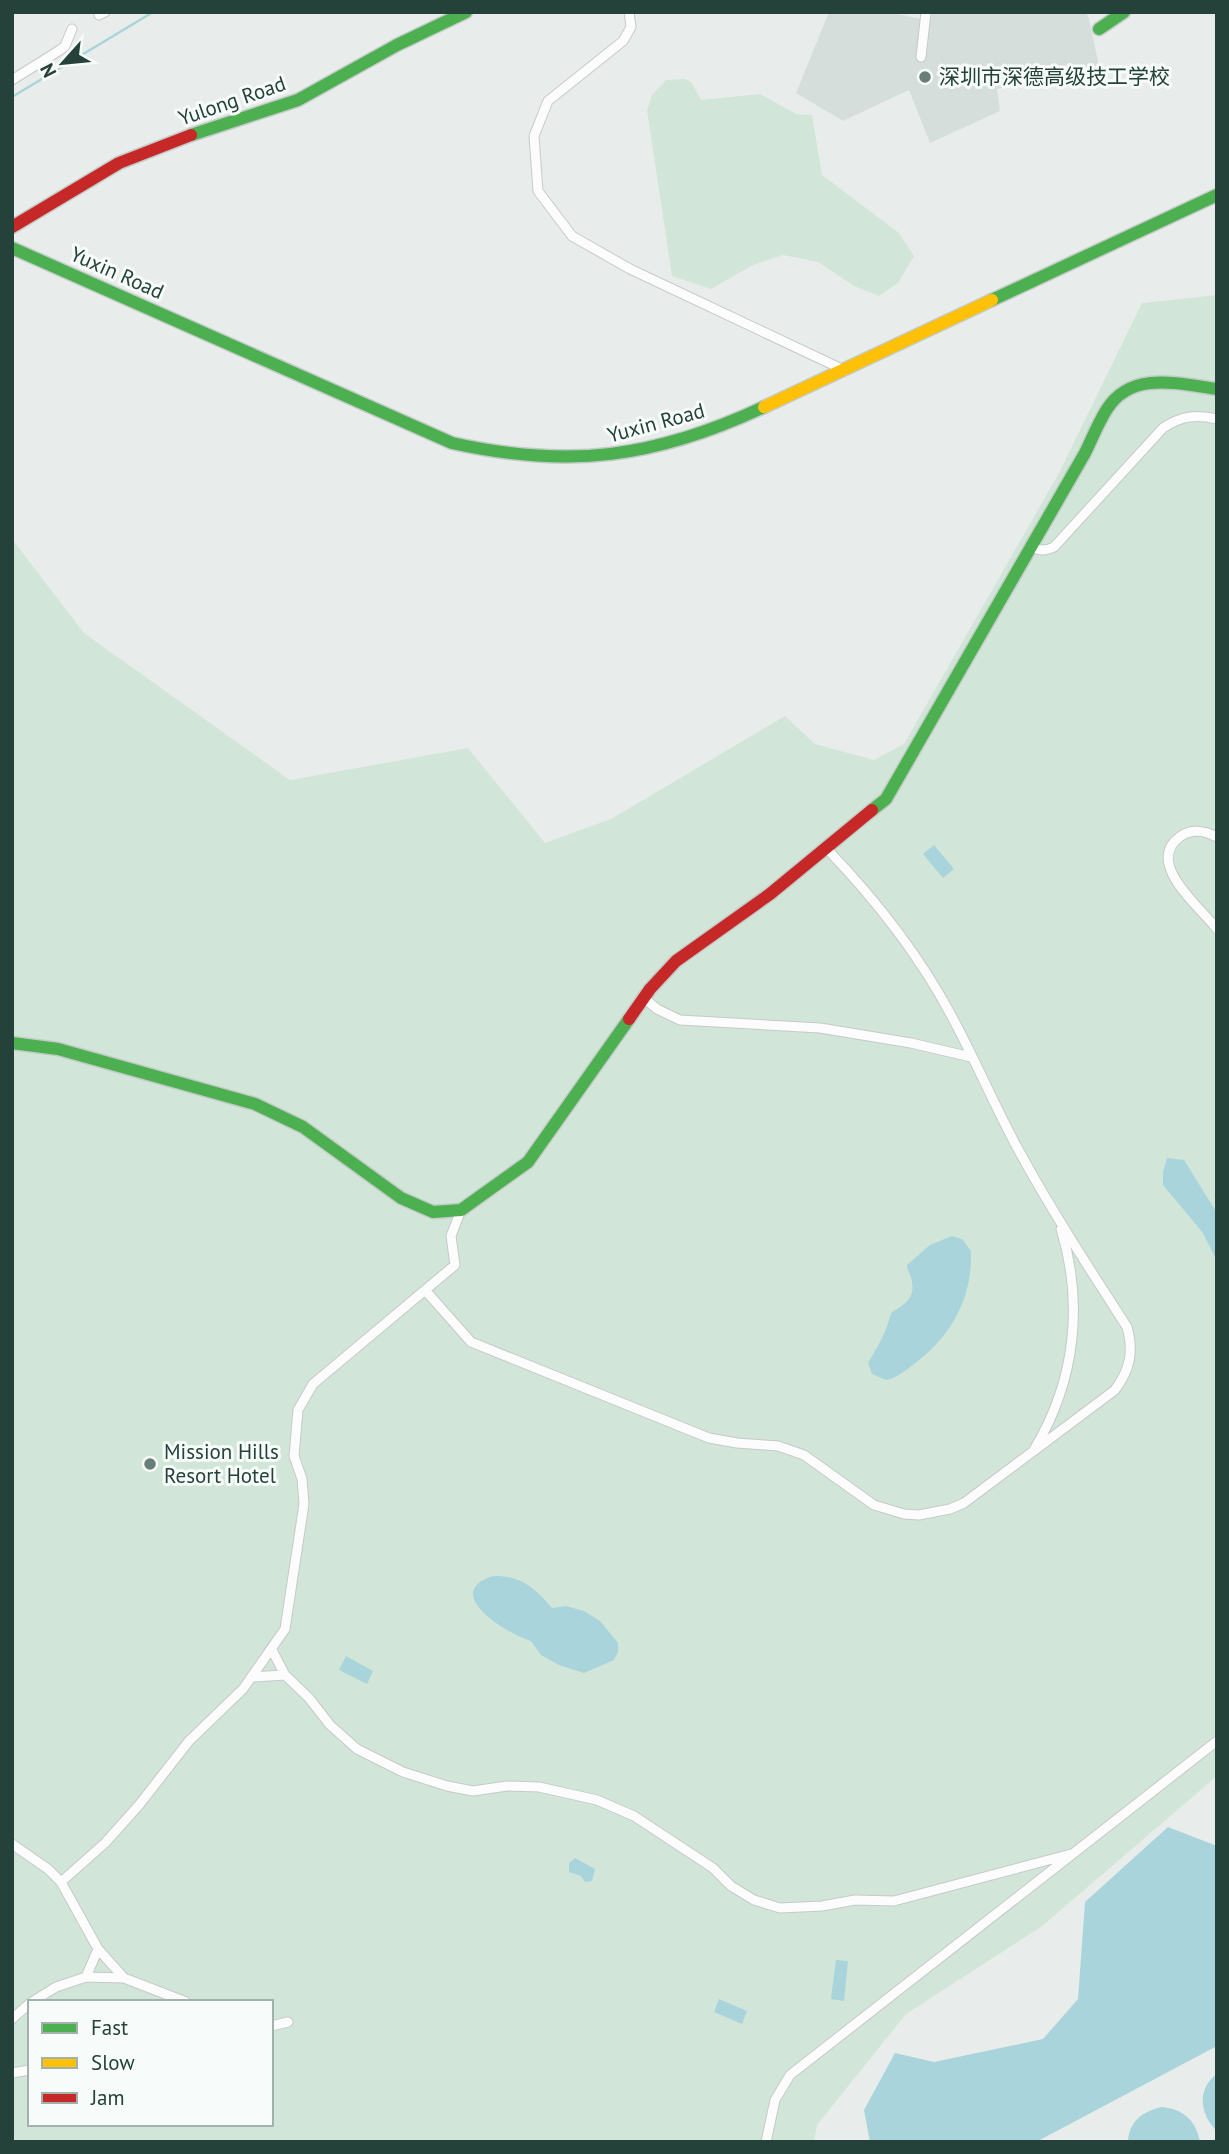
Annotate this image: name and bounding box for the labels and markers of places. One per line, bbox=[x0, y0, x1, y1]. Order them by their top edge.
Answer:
place label: 深圳市深德高级技工学校 bbox=[939, 63, 1170, 90]
marker: 深圳市深德高级技工学校 bbox=[917, 69, 933, 85]
place label: Mission Hills Resort Hotel bbox=[164, 1438, 279, 1489]
marker: Mission Hills Resort Hotel bbox=[142, 1456, 158, 1472]

